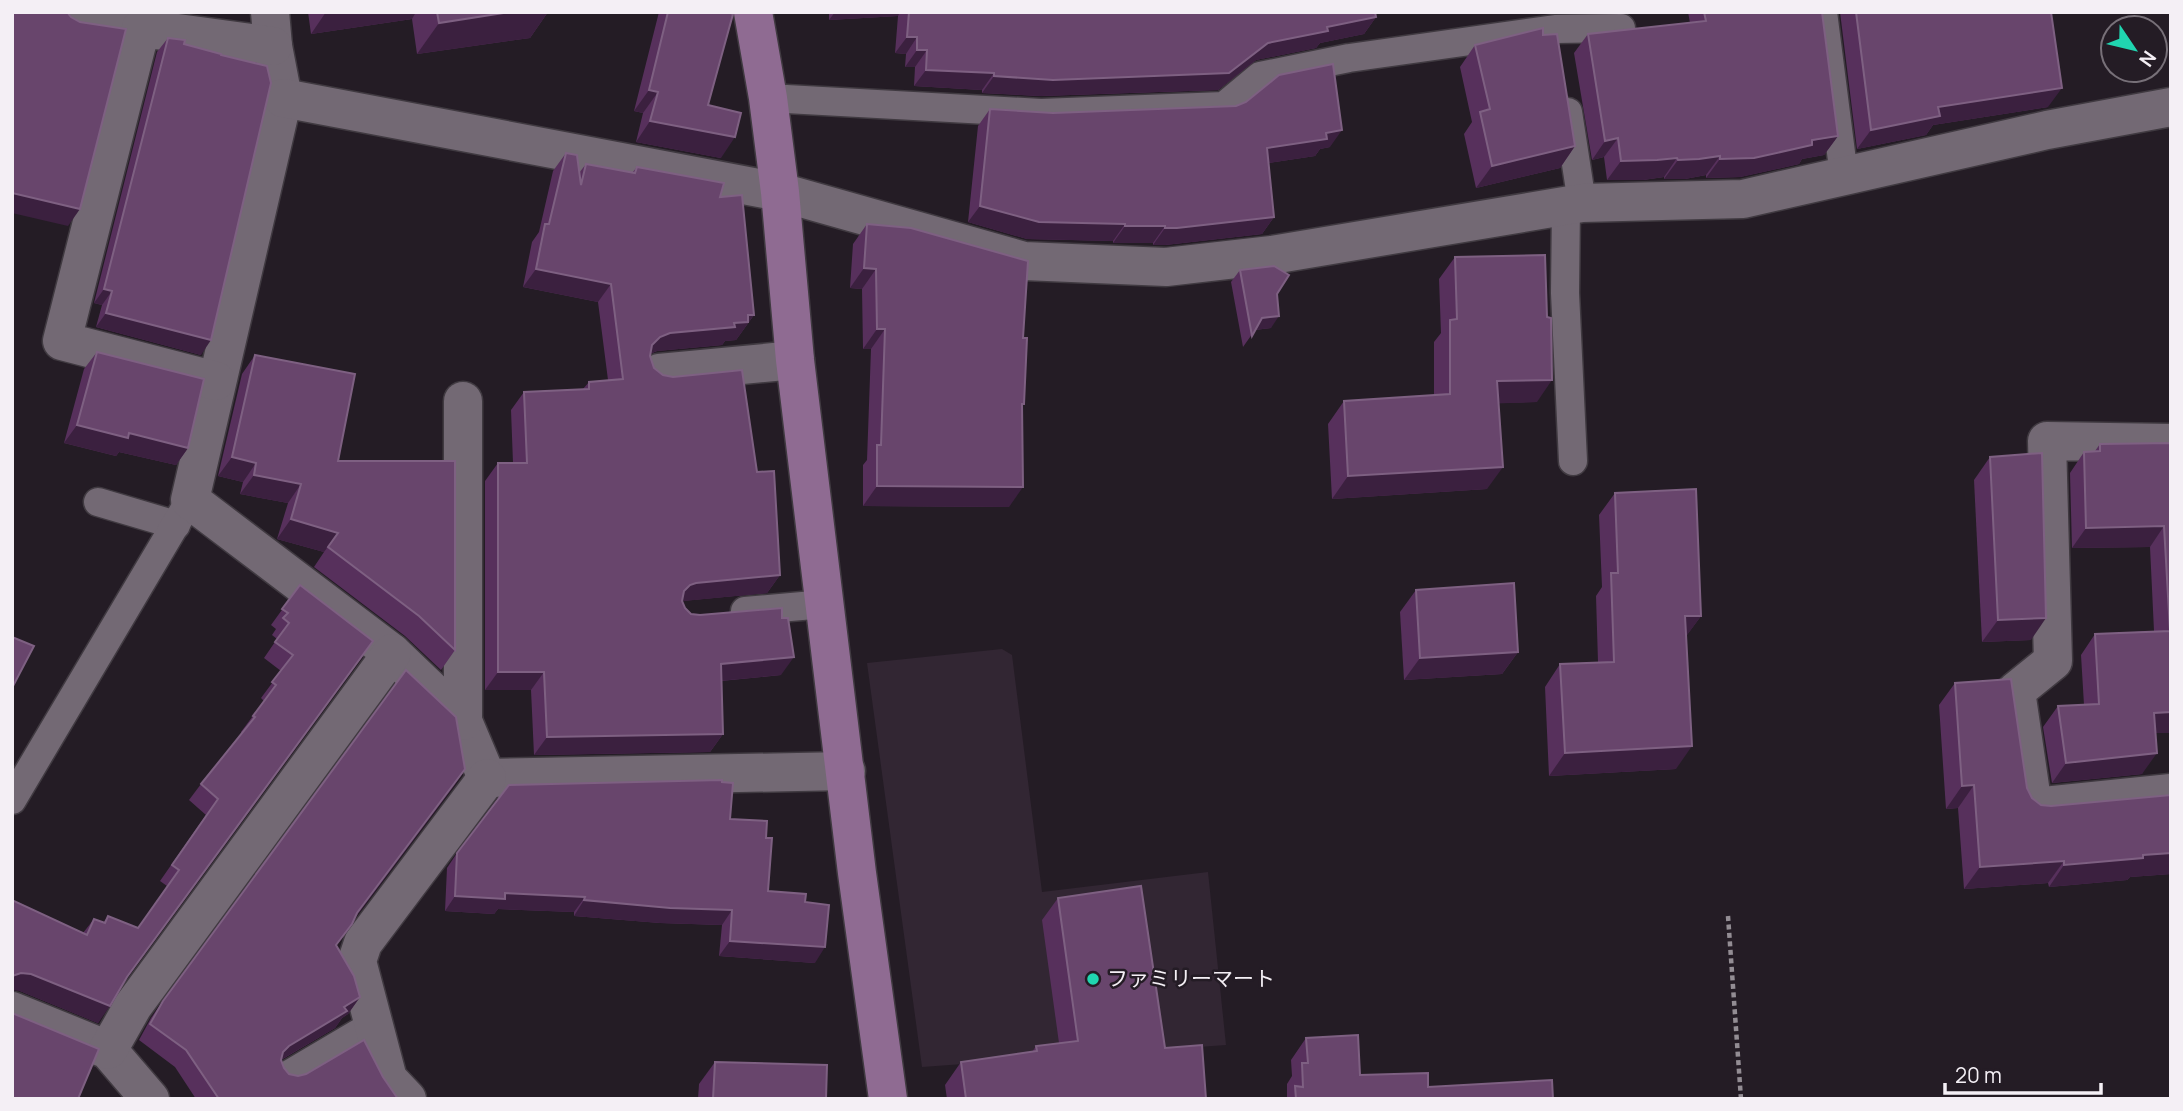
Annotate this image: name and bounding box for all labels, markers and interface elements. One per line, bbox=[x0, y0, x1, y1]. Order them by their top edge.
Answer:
north arrow bbox=[2099, 14, 2169, 84]
text: N bbox=[2133, 46, 2162, 72]
place label: ファミリーマート bbox=[1107, 964, 1275, 992]
marker: ファミリーマート bbox=[1085, 971, 1101, 987]
scale bar bbox=[1945, 1052, 2101, 1096]
text: 20 m bbox=[1955, 1061, 2002, 1089]

